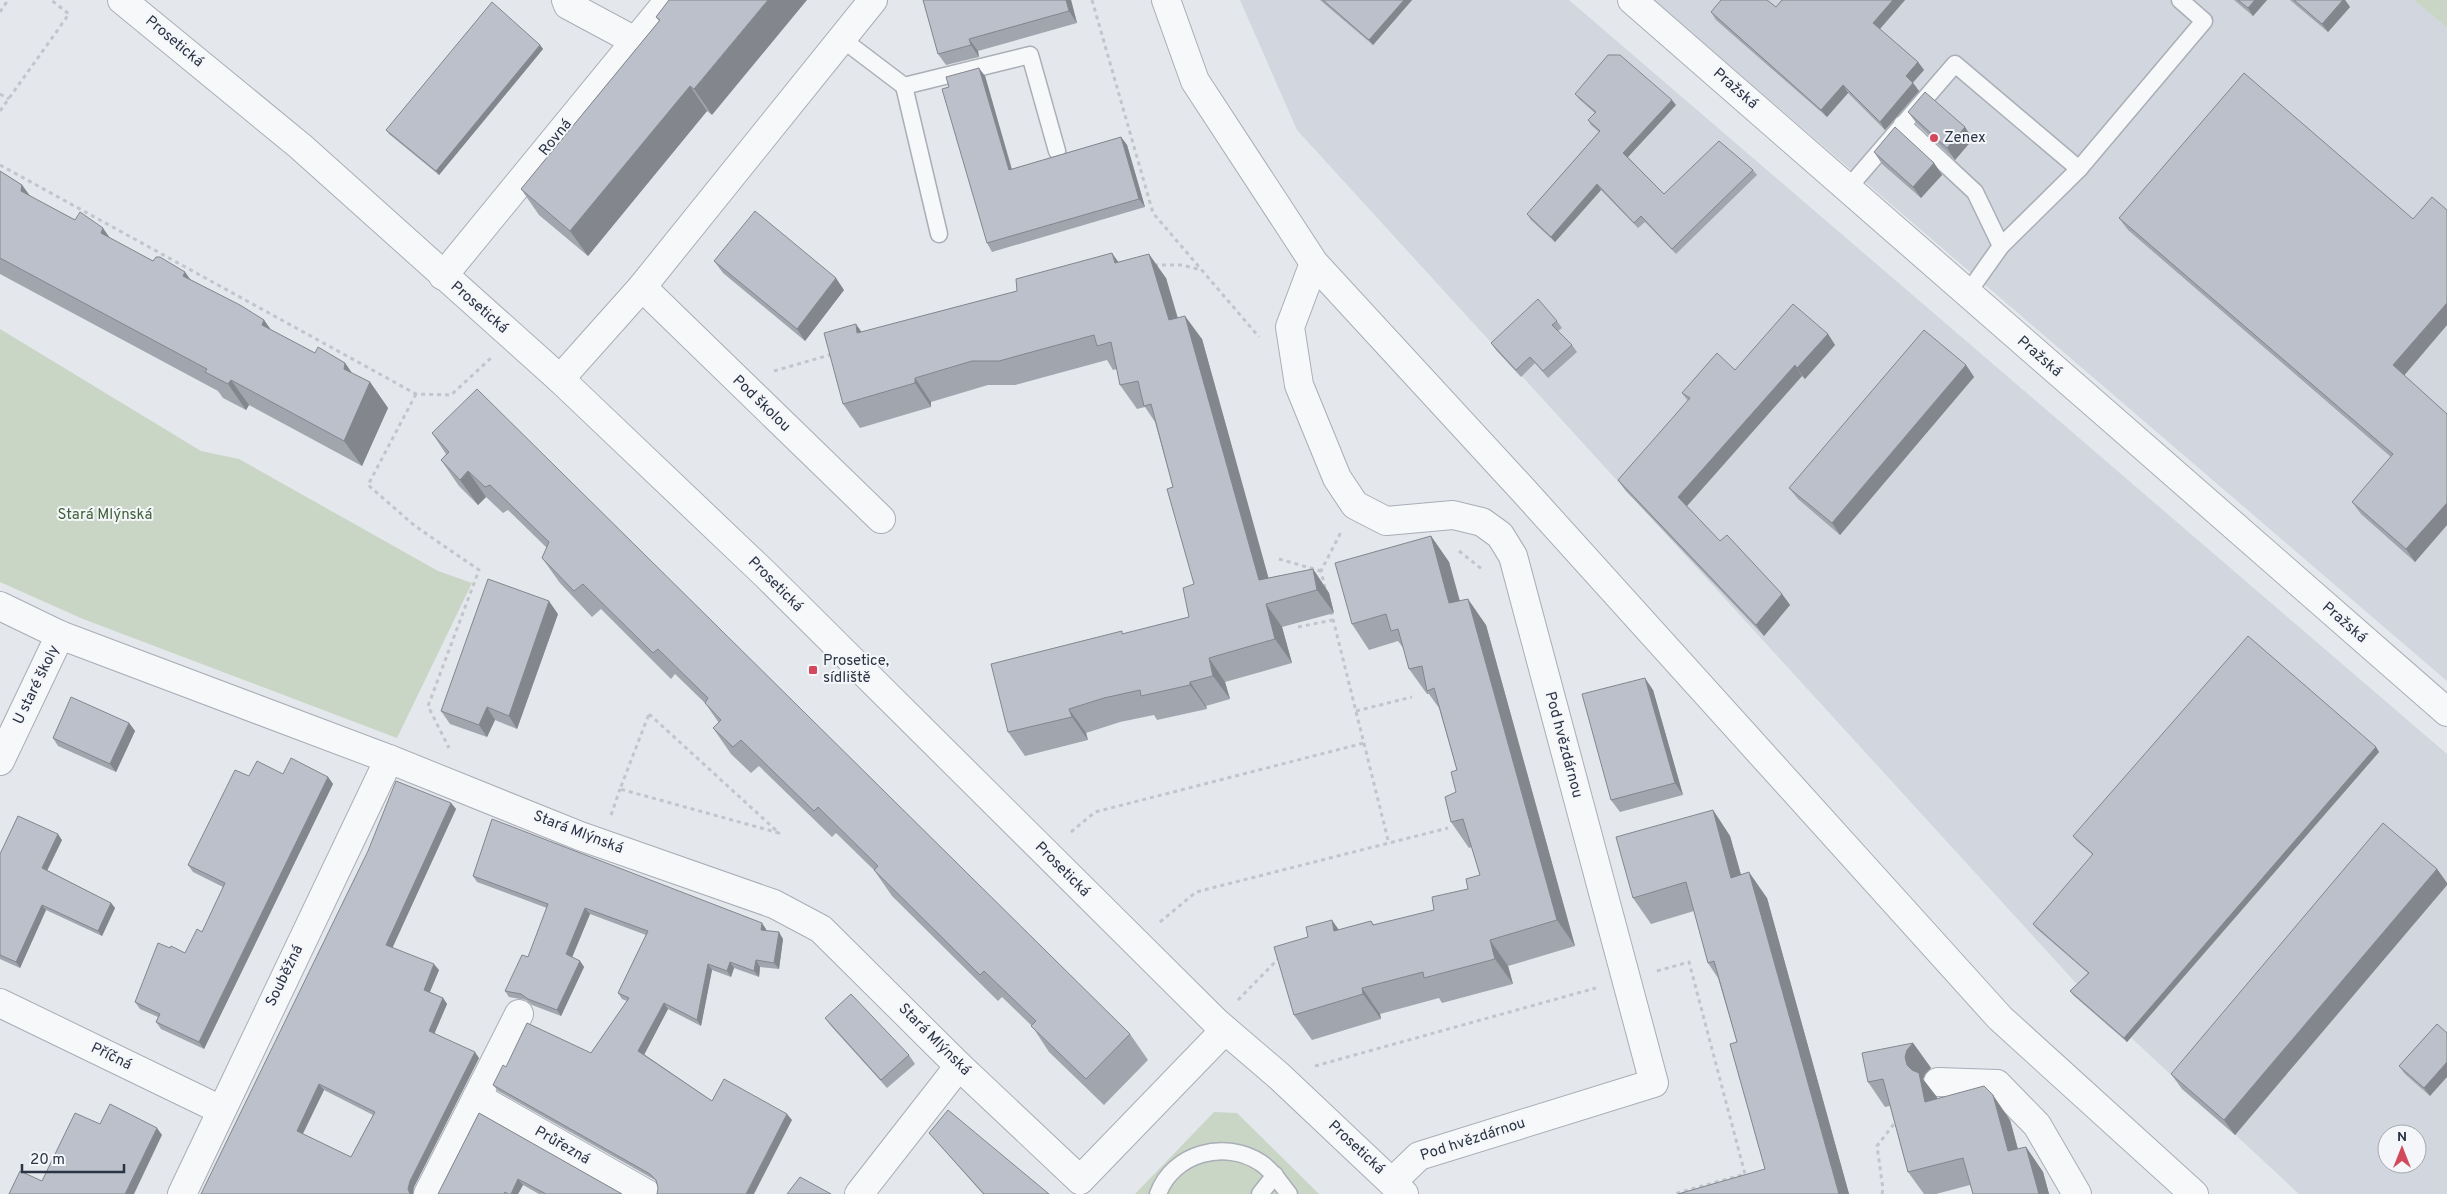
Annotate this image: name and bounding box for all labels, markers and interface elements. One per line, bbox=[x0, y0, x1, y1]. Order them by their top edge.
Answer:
street label: Prosetická bbox=[141, 12, 207, 72]
street label: Pražská bbox=[1709, 64, 1761, 114]
street label: Rovná bbox=[535, 116, 577, 160]
place label: Zenex bbox=[1944, 129, 1986, 148]
marker: Zenex bbox=[1928, 132, 1940, 144]
street label: Prosetická bbox=[446, 278, 512, 338]
street label: Pražská bbox=[2013, 332, 2065, 382]
street label: Pod školou bbox=[728, 372, 794, 436]
park label: Stará Mlýnská bbox=[58, 506, 153, 525]
street label: Prosetická bbox=[743, 553, 807, 617]
street label: Pražská bbox=[2318, 598, 2370, 648]
street label: U staré školy bbox=[10, 642, 64, 728]
place label: Prosetice, sídliště bbox=[823, 652, 889, 688]
marker: Prosetice, sídliště bbox=[807, 664, 819, 676]
street label: Pod hvězdárnou bbox=[1540, 690, 1586, 800]
street label: Stará Mlýnská bbox=[530, 807, 626, 859]
street label: Prosetická bbox=[1030, 838, 1094, 902]
street label: Souběžná bbox=[262, 942, 308, 1010]
street label: Stará Mlýnská bbox=[894, 1000, 974, 1080]
street label: Příčná bbox=[87, 1039, 135, 1075]
street label: Pod hvězdárnou bbox=[1418, 1114, 1528, 1166]
street label: Prosetická bbox=[1324, 1117, 1388, 1179]
street label: Průřezná bbox=[531, 1123, 593, 1170]
north arrow bbox=[2377, 1124, 2427, 1174]
text: N bbox=[2397, 1129, 2407, 1146]
scale bar bbox=[22, 1142, 125, 1174]
text: 20 m bbox=[30, 1151, 65, 1170]

